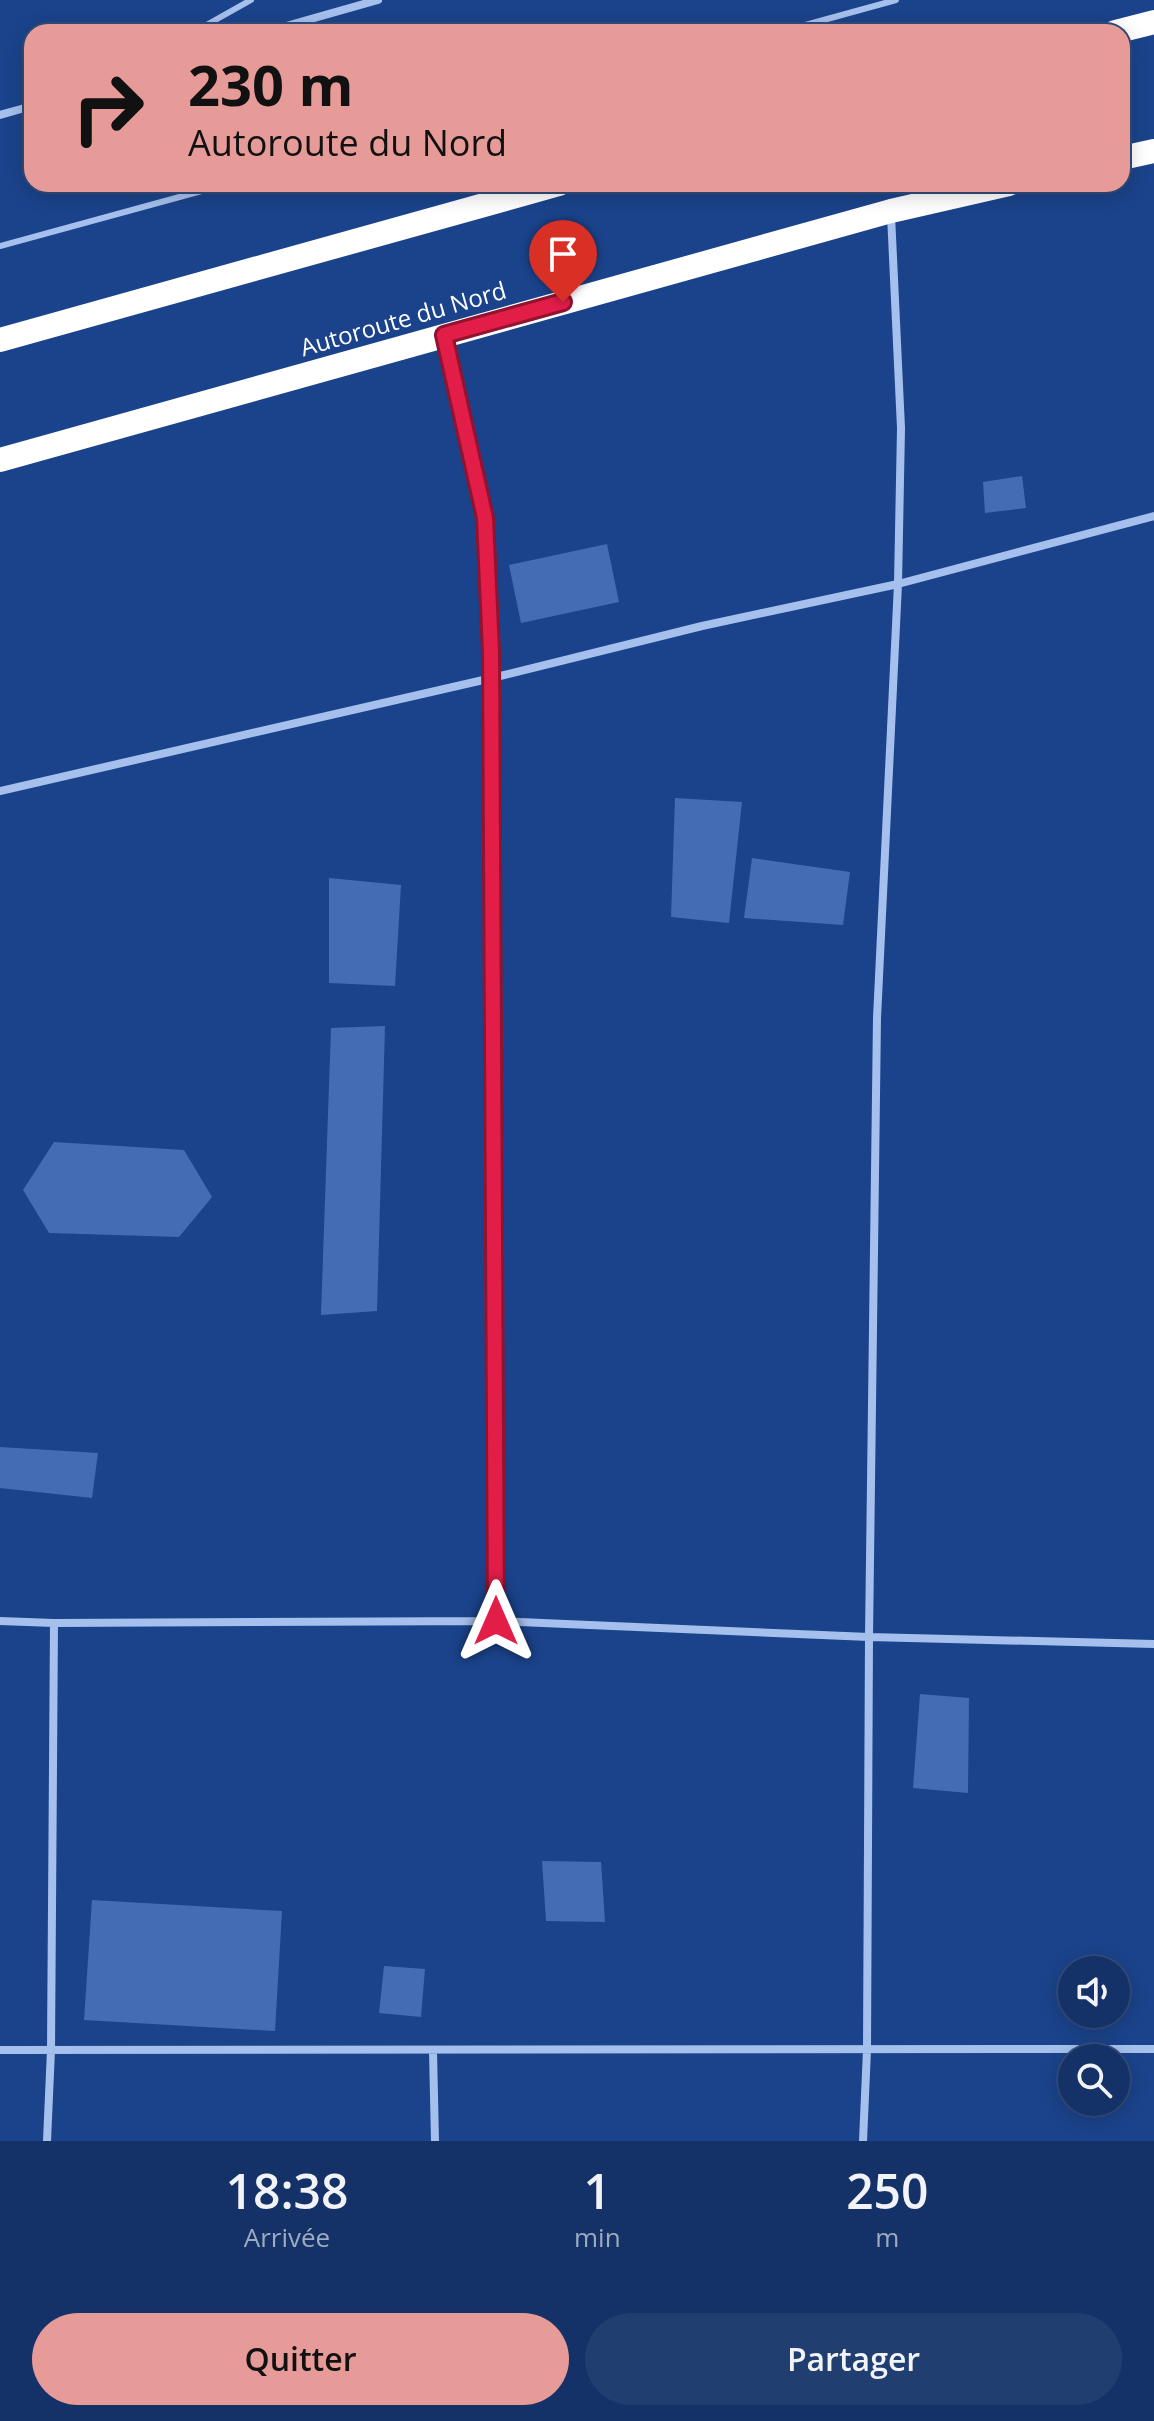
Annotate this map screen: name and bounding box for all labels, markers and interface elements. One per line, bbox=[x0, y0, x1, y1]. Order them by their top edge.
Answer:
text: 230 m bbox=[188, 46, 354, 122]
icon: right bbox=[56, 56, 160, 160]
text: Autoroute du Nord bbox=[188, 118, 507, 167]
pin bbox=[529, 220, 597, 302]
icon: arrive bbox=[541, 232, 585, 276]
street label: Autoroute du Nord bbox=[296, 273, 510, 363]
position arrow bbox=[454, 1579, 538, 1663]
map controls bbox=[1058, 1956, 1130, 2116]
button: sound bbox=[1058, 1956, 1130, 2028]
button: search bbox=[1058, 2044, 1130, 2116]
text: 18:38 bbox=[226, 2158, 348, 2223]
text: 1 bbox=[584, 2158, 611, 2223]
text: 250 bbox=[846, 2158, 928, 2223]
text: Arrivée bbox=[244, 2219, 330, 2255]
text: min bbox=[574, 2219, 621, 2255]
text: m bbox=[875, 2219, 899, 2255]
button: Quitter bbox=[32, 2313, 569, 2405]
button: Partager bbox=[585, 2313, 1122, 2405]

